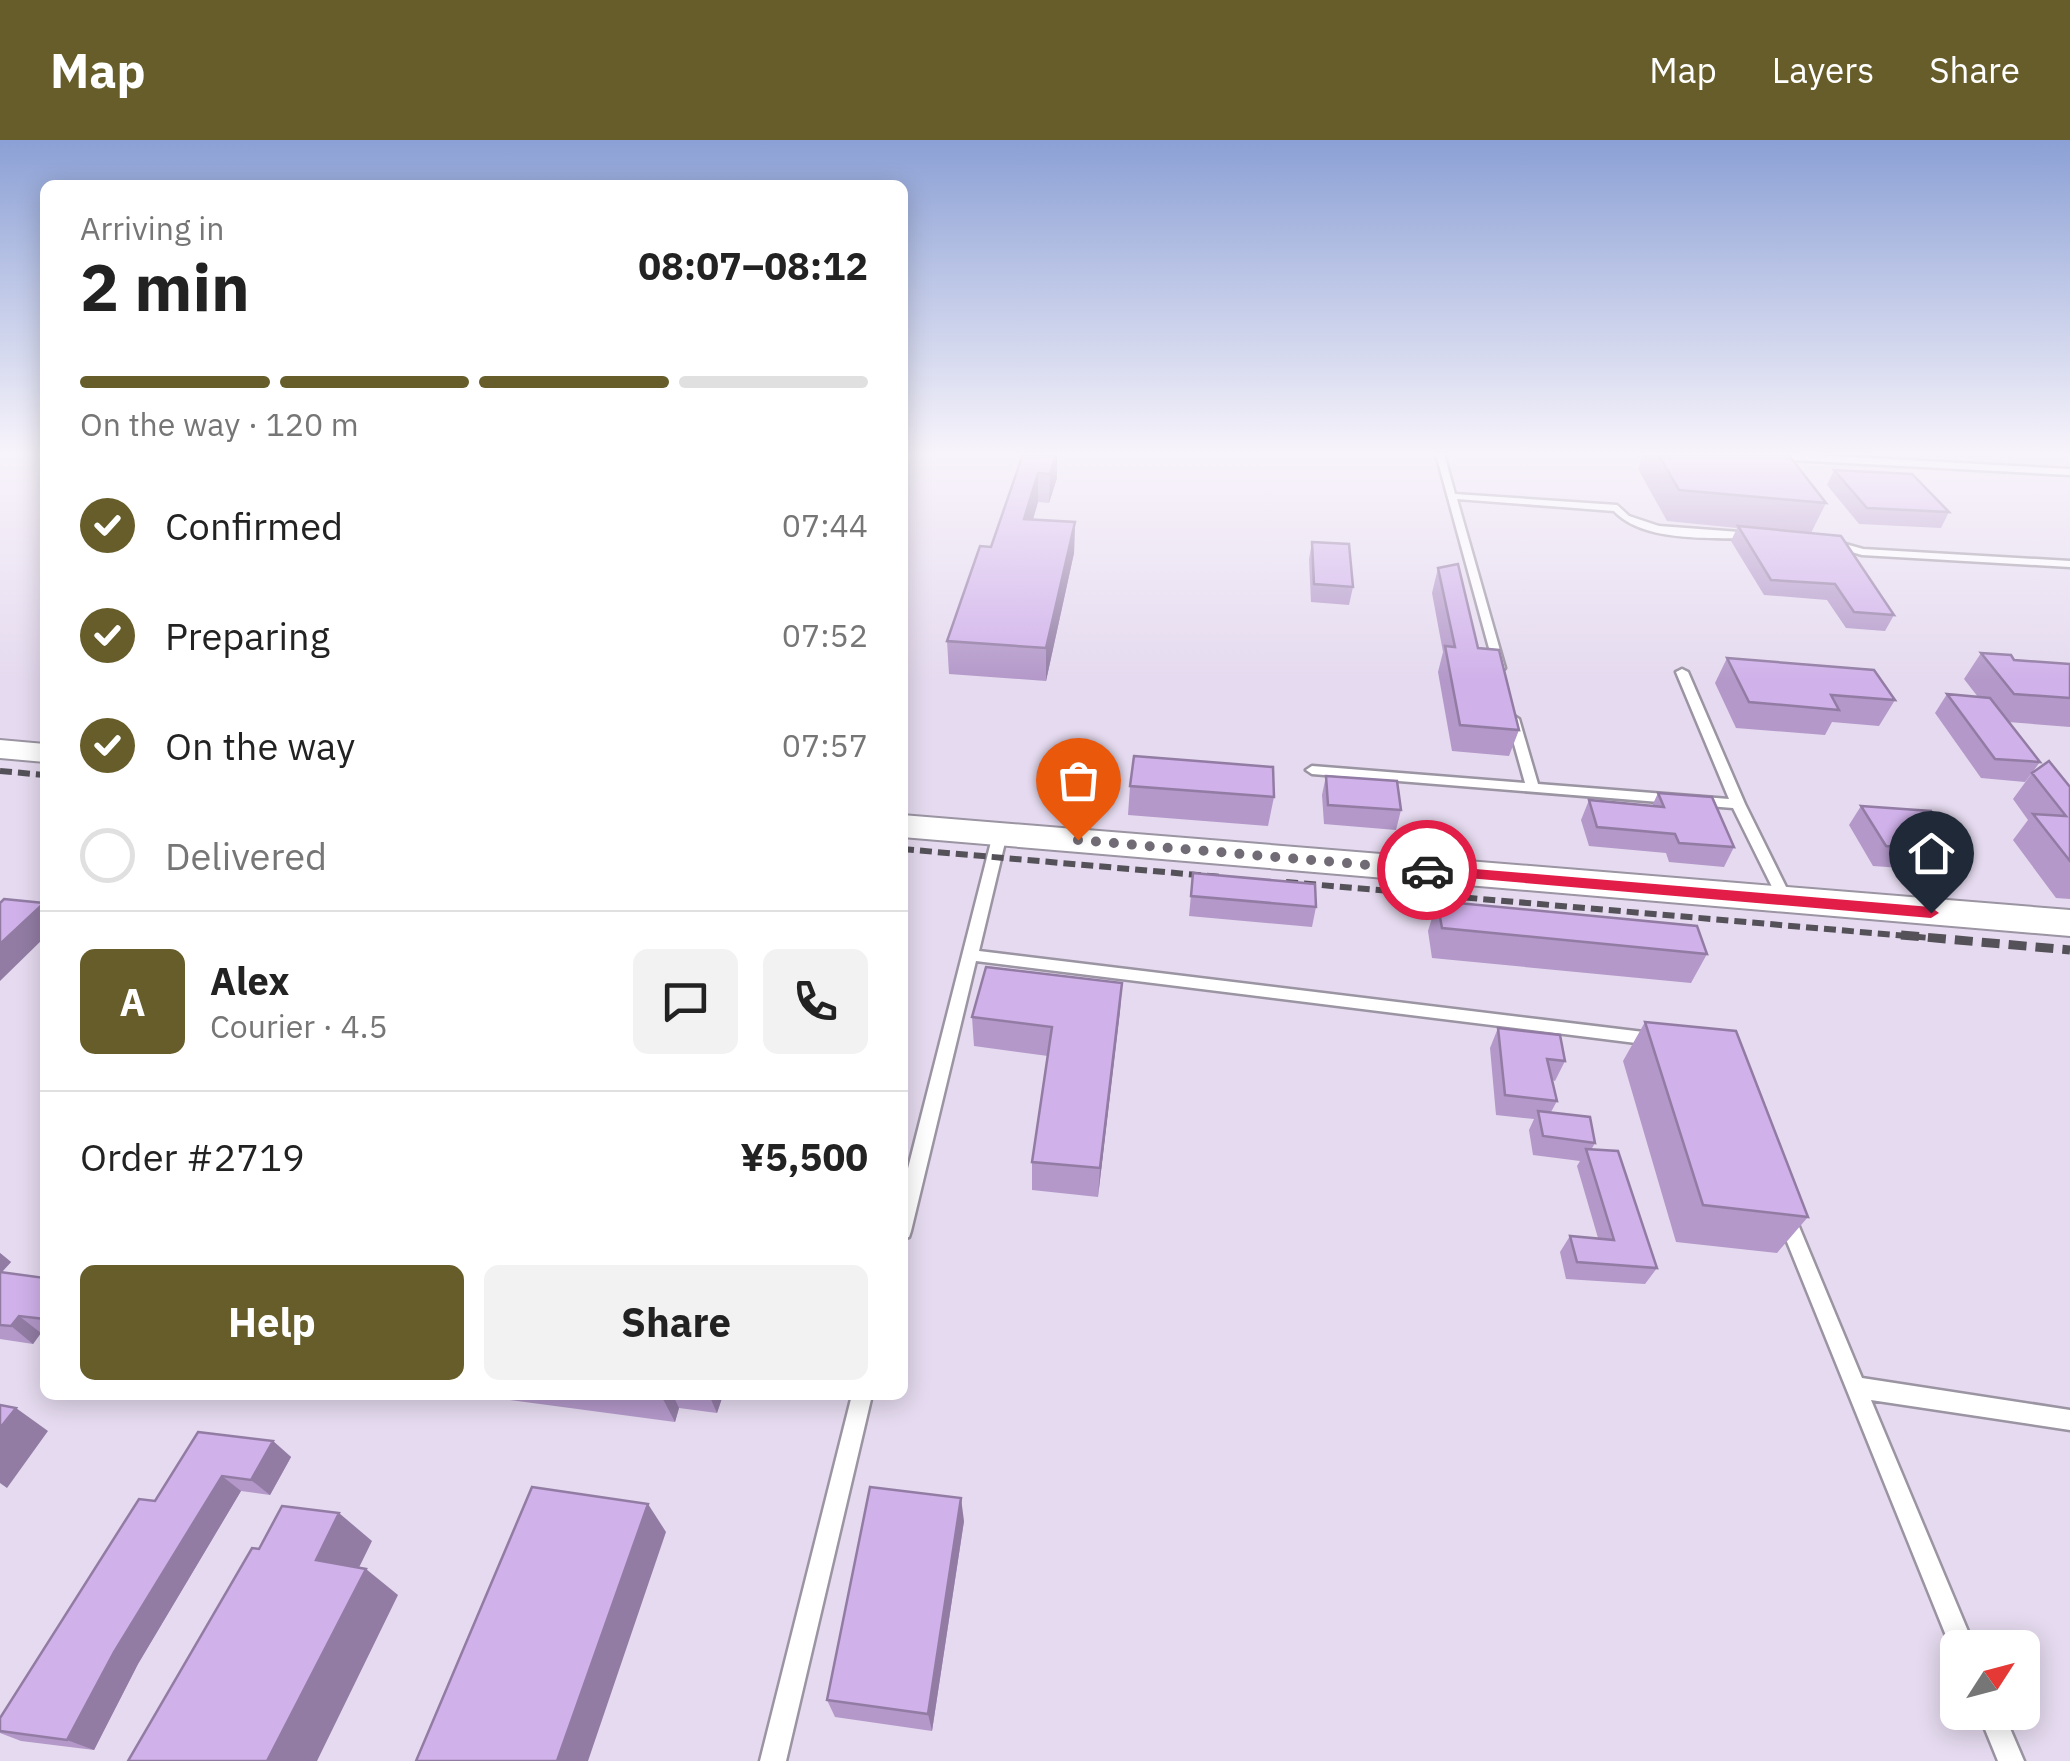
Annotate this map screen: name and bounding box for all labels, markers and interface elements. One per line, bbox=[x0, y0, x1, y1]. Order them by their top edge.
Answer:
text: Map bbox=[50, 39, 146, 101]
text: Map bbox=[1649, 47, 1717, 93]
text: Layers bbox=[1772, 47, 1874, 93]
text: Share bbox=[1929, 47, 2020, 93]
text: Arriving in bbox=[80, 207, 225, 249]
text: 08:07–08:12 bbox=[638, 241, 868, 290]
text: 2 min bbox=[80, 244, 250, 329]
text: On the way · 120 m bbox=[80, 403, 359, 445]
icon: check bbox=[80, 498, 135, 553]
text: Confirmed bbox=[165, 501, 343, 550]
text: 07:44 bbox=[782, 504, 868, 546]
icon: check bbox=[80, 608, 135, 663]
text: Preparing bbox=[165, 611, 330, 660]
text: 07:52 bbox=[782, 614, 868, 656]
icon: check bbox=[80, 718, 135, 773]
text: On the way bbox=[165, 721, 355, 770]
text: 07:57 bbox=[782, 724, 868, 766]
pin bbox=[1036, 738, 1121, 841]
icon: bag bbox=[1051, 753, 1106, 808]
pin bbox=[1889, 811, 1974, 914]
courier bbox=[1377, 820, 1477, 920]
icon: home bbox=[1904, 826, 1959, 881]
text: Delivered bbox=[165, 831, 327, 880]
icon: car bbox=[1400, 843, 1455, 898]
button: chat bbox=[633, 949, 738, 1054]
button: phone bbox=[763, 949, 868, 1054]
text: Alex bbox=[210, 956, 290, 1005]
text: A bbox=[119, 977, 146, 1026]
text: Courier · 4.5 bbox=[210, 1005, 388, 1047]
text: Order #2719 bbox=[80, 1132, 305, 1181]
text: ¥5,500 bbox=[740, 1132, 868, 1181]
button: Help bbox=[80, 1265, 464, 1380]
button: Share bbox=[484, 1265, 868, 1380]
north arrow bbox=[1940, 1630, 2040, 1730]
map controls bbox=[1940, 1630, 2040, 1730]

